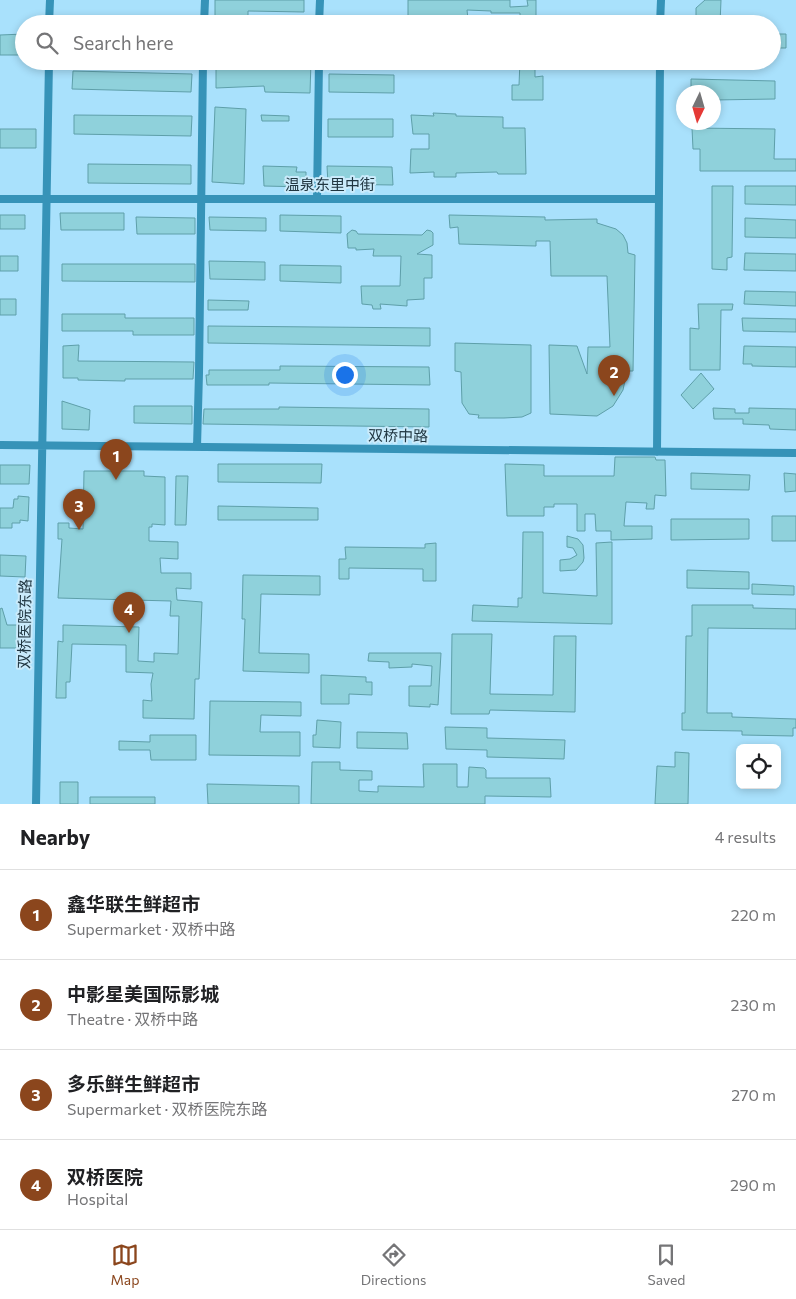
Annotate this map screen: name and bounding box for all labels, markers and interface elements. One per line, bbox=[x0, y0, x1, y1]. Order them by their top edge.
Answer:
search box bbox=[15, 15, 781, 70]
icon: search bbox=[33, 29, 61, 57]
text: Search here bbox=[73, 31, 173, 54]
north arrow bbox=[676, 85, 721, 130]
street label: 温泉东里中街 bbox=[285, 175, 375, 193]
pin: 2 bbox=[598, 355, 630, 396]
your location bbox=[332, 362, 358, 388]
street label: 双桥中路 bbox=[368, 425, 428, 445]
pin: 1 bbox=[100, 439, 132, 480]
pin: 3 bbox=[63, 489, 95, 530]
street label: 双桥医院东路 bbox=[14, 579, 34, 669]
pin: 4 bbox=[113, 592, 145, 633]
map controls bbox=[736, 744, 781, 789]
button: locate bbox=[736, 744, 781, 789]
text: Nearby bbox=[20, 824, 90, 849]
text: 4 results bbox=[715, 827, 776, 846]
text: 鑫华联生鲜超市 bbox=[67, 892, 200, 915]
text: 1 bbox=[32, 905, 40, 924]
text: 220 m bbox=[731, 905, 776, 924]
text: Supermarket · 双桥中路 bbox=[67, 919, 235, 938]
text: 中影星美国际影城 bbox=[67, 982, 219, 1005]
text: 2 bbox=[31, 995, 41, 1014]
text: 230 m bbox=[731, 995, 776, 1014]
text: Theatre · 双桥中路 bbox=[67, 1009, 198, 1028]
text: 多乐鲜生鲜超市 bbox=[67, 1072, 200, 1095]
text: 3 bbox=[31, 1085, 41, 1104]
text: 270 m bbox=[731, 1085, 776, 1104]
text: Supermarket · 双桥医院东路 bbox=[67, 1099, 267, 1118]
text: 双桥医院 bbox=[67, 1165, 143, 1188]
text: 4 bbox=[31, 1175, 41, 1194]
text: 290 m bbox=[730, 1175, 776, 1194]
text: Hospital bbox=[67, 1189, 128, 1208]
tab: Map bbox=[111, 1241, 139, 1288]
tab: Directions bbox=[361, 1241, 426, 1288]
tab: Saved bbox=[648, 1241, 685, 1288]

